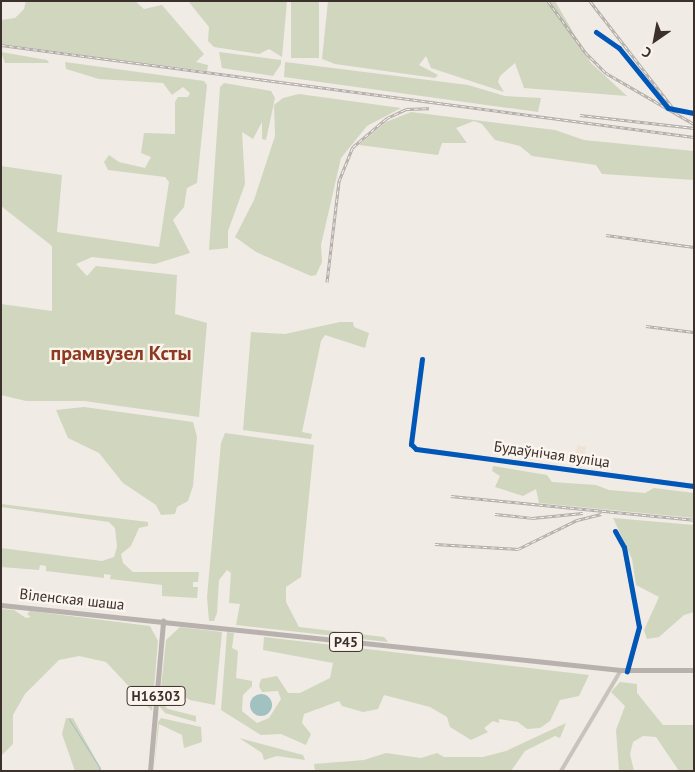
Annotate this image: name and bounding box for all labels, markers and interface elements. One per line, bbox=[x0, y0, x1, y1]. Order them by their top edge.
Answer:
north arrow bbox=[630, 15, 680, 65]
text: С bbox=[639, 43, 655, 62]
district label: прамвузел Ксты bbox=[51, 341, 191, 365]
street label: Будаўнічая вуліца bbox=[493, 437, 611, 471]
street label: Віленская шаша bbox=[19, 585, 125, 613]
road number: Р45 bbox=[328, 630, 364, 654]
road number: Н16303 bbox=[126, 684, 186, 708]

